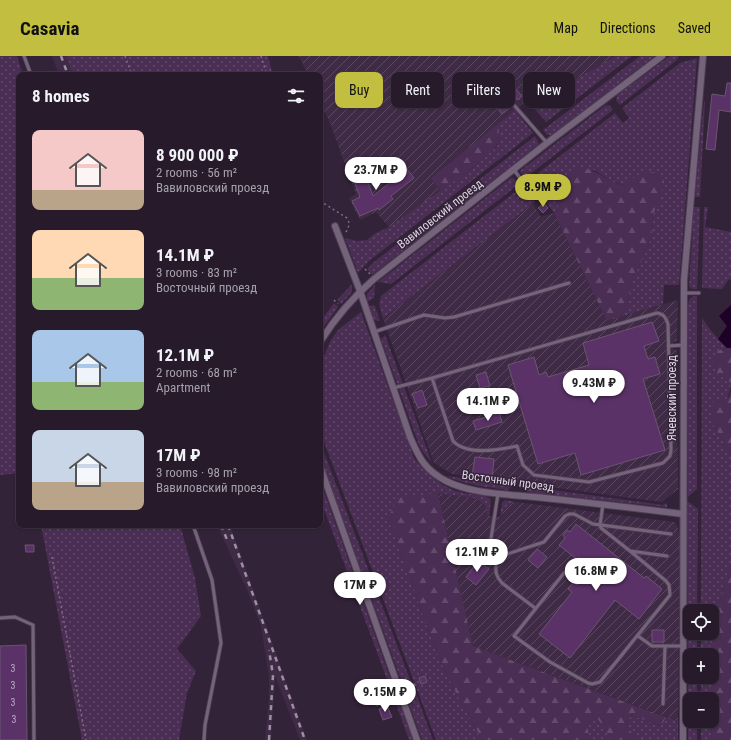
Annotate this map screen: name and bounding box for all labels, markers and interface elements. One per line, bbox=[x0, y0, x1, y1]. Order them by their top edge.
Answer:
text: Casavia bbox=[20, 17, 80, 40]
text: Map bbox=[554, 20, 578, 36]
text: Directions bbox=[600, 20, 656, 36]
text: Saved bbox=[678, 20, 711, 36]
chip: Buy bbox=[335, 72, 383, 108]
chip: Rent bbox=[391, 72, 444, 108]
chip: Filters bbox=[452, 72, 515, 108]
chip: New bbox=[523, 72, 575, 108]
icon: filters bbox=[285, 85, 307, 107]
text: 8 homes bbox=[32, 86, 90, 106]
text: 8 900 000 ₽ bbox=[156, 145, 239, 165]
icon: home bbox=[64, 146, 112, 194]
pin: 23.7M ₽ bbox=[339, 157, 413, 191]
text: 23.7M ₽ bbox=[354, 162, 398, 177]
text: 2 rooms · 56 m² bbox=[156, 165, 237, 180]
pin: 8.9M ₽ bbox=[510, 174, 576, 208]
street label: Вавиловский проезд bbox=[395, 176, 486, 252]
text: 8.9M ₽ bbox=[524, 179, 562, 194]
text: Вавиловский проезд bbox=[156, 180, 269, 195]
text: 14.1M ₽ bbox=[156, 245, 214, 265]
icon: home bbox=[64, 246, 112, 294]
text: 3 rooms · 83 m² bbox=[156, 265, 237, 280]
text: Восточный проезд bbox=[156, 280, 257, 295]
text: 12.1M ₽ bbox=[156, 345, 214, 365]
icon: home bbox=[64, 346, 112, 394]
street label: Ячевский проезд bbox=[665, 354, 679, 441]
text: 2 rooms · 68 m² bbox=[156, 365, 237, 380]
pin: 9.43M ₽ bbox=[557, 370, 631, 404]
text: 9.43M ₽ bbox=[572, 375, 616, 390]
text: Apartment bbox=[156, 380, 210, 395]
pin: 14.1M ₽ bbox=[451, 388, 525, 422]
text: 14.1M ₽ bbox=[466, 393, 510, 408]
text: 17M ₽ bbox=[156, 445, 201, 465]
icon: home bbox=[64, 446, 112, 494]
text: 3 rooms · 98 m² bbox=[156, 465, 237, 480]
street label: Восточный проезд bbox=[461, 468, 556, 495]
text: Вавиловский проезд bbox=[156, 480, 269, 495]
pin: 12.1M ₽ bbox=[440, 539, 514, 573]
text: 12.1M ₽ bbox=[455, 544, 499, 559]
pin: 16.8M ₽ bbox=[559, 558, 633, 592]
text: 16.8M ₽ bbox=[574, 563, 618, 578]
pin: 17M ₽ bbox=[332, 572, 388, 606]
text: 17M ₽ bbox=[343, 577, 377, 592]
map controls bbox=[683, 604, 719, 728]
button: locate bbox=[683, 604, 719, 640]
button: + bbox=[683, 648, 719, 684]
house number: 3 bbox=[11, 663, 16, 674]
pin: 9.15M ₽ bbox=[348, 679, 422, 713]
house number: 3 bbox=[11, 680, 16, 691]
text: 9.15M ₽ bbox=[363, 684, 407, 699]
button: − bbox=[683, 692, 719, 728]
house number: 3 bbox=[11, 697, 16, 708]
house number: 3 bbox=[12, 714, 17, 725]

